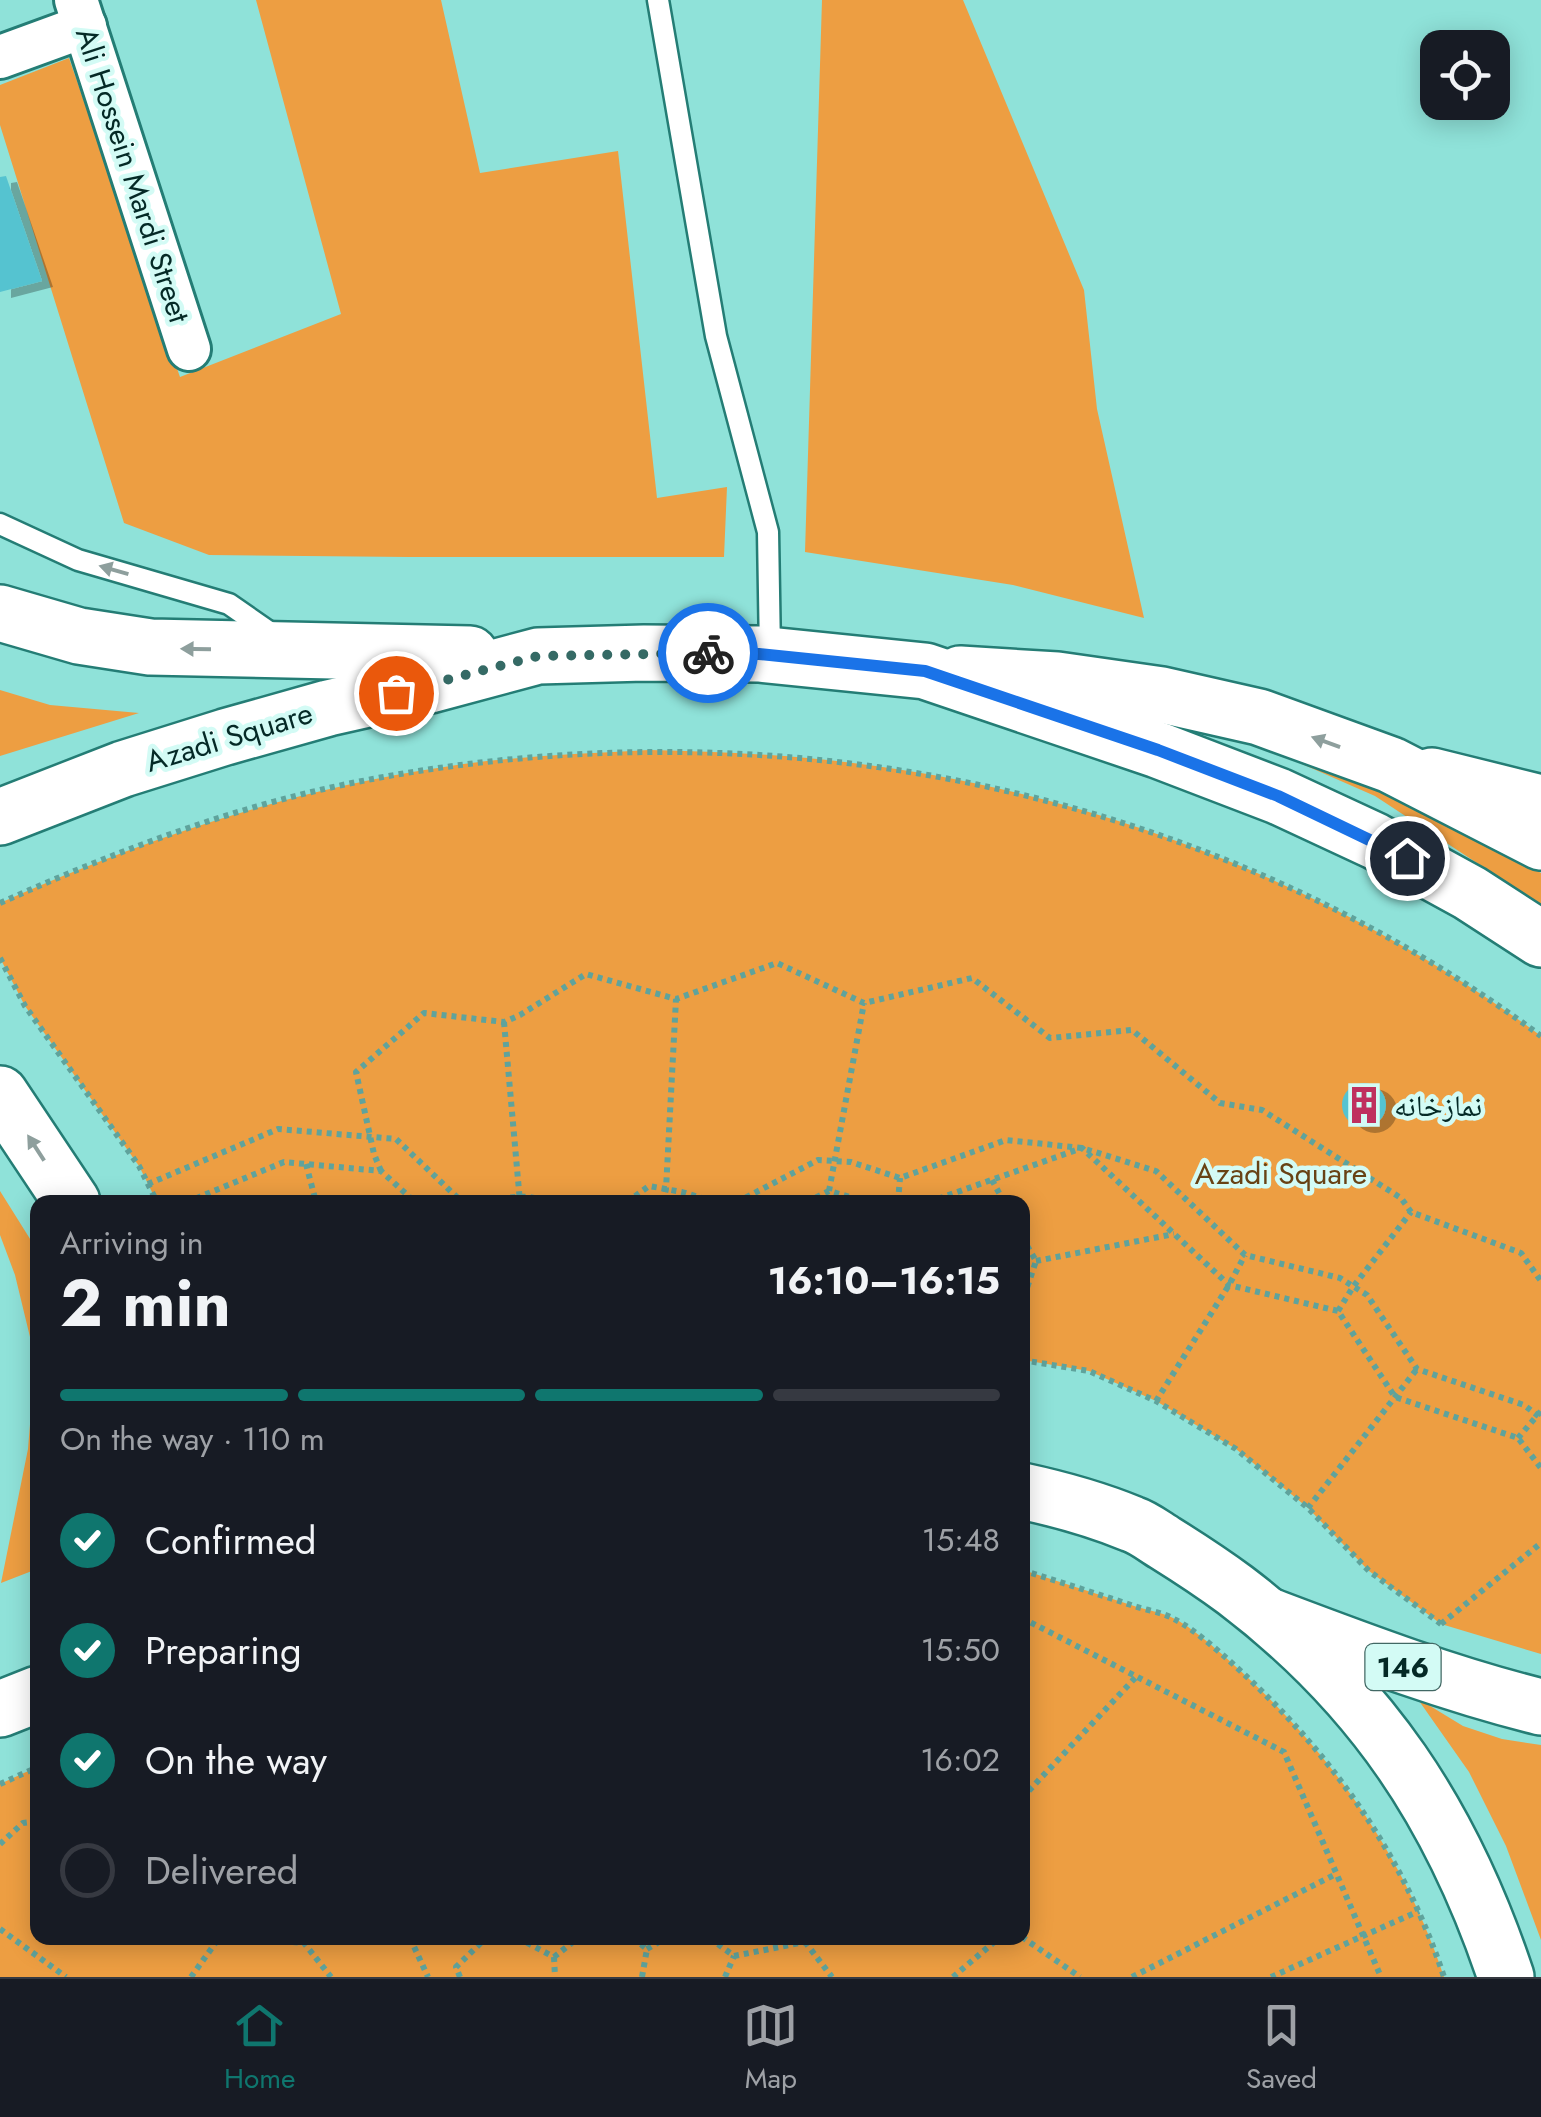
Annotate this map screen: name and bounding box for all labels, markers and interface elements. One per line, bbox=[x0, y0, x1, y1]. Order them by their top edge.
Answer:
street label: Ali Hossein Mardi Street bbox=[65, 22, 201, 329]
map controls bbox=[1420, 30, 1510, 120]
button: locate bbox=[1420, 30, 1510, 120]
one-way arrow bbox=[99, 562, 129, 577]
courier bbox=[658, 603, 758, 703]
icon: bike bbox=[681, 626, 736, 681]
one-way arrow bbox=[180, 640, 211, 656]
pin bbox=[354, 651, 439, 736]
icon: bag bbox=[369, 666, 424, 721]
street label: Azadi Square bbox=[140, 691, 318, 783]
one-way arrow bbox=[1311, 734, 1341, 749]
pin bbox=[1365, 816, 1450, 901]
icon: home bbox=[1380, 831, 1435, 886]
building icon: نمازخانه bbox=[1343, 1084, 1385, 1126]
place label: نمازخانه bbox=[1394, 1084, 1482, 1127]
one-way arrow bbox=[27, 1135, 45, 1162]
park label: Azadi Square bbox=[1195, 1152, 1367, 1195]
text: Arriving in bbox=[60, 1220, 204, 1266]
text: 16:10–16:15 bbox=[768, 1253, 1000, 1308]
text: 2 min bbox=[60, 1256, 231, 1350]
text: On the way · 110 m bbox=[60, 1416, 325, 1462]
icon: check bbox=[60, 1513, 115, 1568]
text: Confirmed bbox=[145, 1513, 316, 1568]
text: 15:48 bbox=[922, 1517, 1000, 1563]
icon: check bbox=[60, 1623, 115, 1678]
text: Preparing bbox=[145, 1623, 302, 1678]
text: 15:50 bbox=[921, 1627, 1000, 1673]
road number: 146 bbox=[1366, 1644, 1440, 1690]
icon: check bbox=[60, 1733, 115, 1788]
text: On the way bbox=[145, 1733, 327, 1788]
text: 16:02 bbox=[920, 1737, 1000, 1783]
text: Delivered bbox=[145, 1843, 298, 1898]
tab: Home bbox=[224, 1998, 295, 2099]
tab: Map bbox=[743, 1998, 798, 2099]
tab: Saved bbox=[1246, 1998, 1317, 2099]

